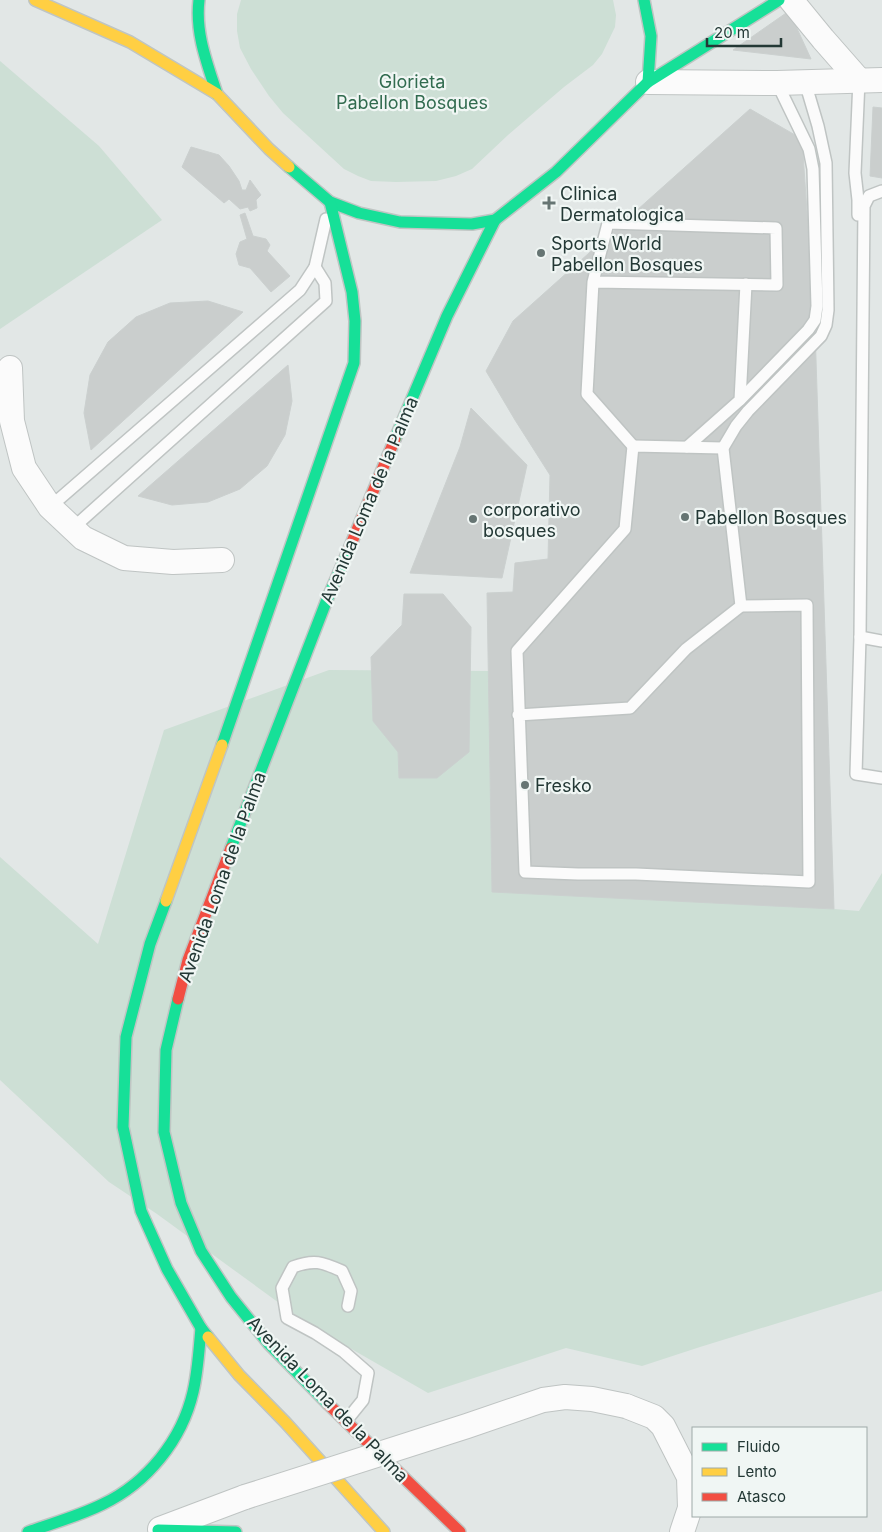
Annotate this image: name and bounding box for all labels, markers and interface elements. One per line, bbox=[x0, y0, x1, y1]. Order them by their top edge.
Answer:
scale bar bbox=[707, 15, 781, 47]
text: 20 m bbox=[714, 23, 750, 42]
park label: Glorieta Pabellon Bosques bbox=[336, 71, 488, 113]
place label: Clinica Dermatologica bbox=[560, 183, 684, 225]
marker: Clinica Dermatologica bbox=[542, 196, 556, 210]
place label: Sports World Pabellon Bosques bbox=[551, 233, 703, 275]
marker: Sports World Pabellon Bosques bbox=[535, 247, 547, 259]
street label: Avenida Loma de la Palma bbox=[316, 393, 422, 607]
place label: corporativo bosques bbox=[483, 499, 581, 541]
place label: Pabellon Bosques bbox=[695, 507, 847, 528]
marker: Pabellon Bosques bbox=[679, 511, 691, 523]
marker: corporativo bosques bbox=[467, 513, 479, 525]
street label: Avenida Loma de la Palma bbox=[174, 769, 270, 985]
place label: Fresko bbox=[535, 775, 592, 796]
marker: Fresko bbox=[519, 779, 531, 791]
street label: Avenida Loma de la Palma bbox=[243, 1312, 413, 1486]
legend bbox=[692, 1427, 867, 1517]
text: Fluido bbox=[737, 1437, 780, 1456]
text: Lento bbox=[737, 1462, 777, 1481]
text: Atasco bbox=[737, 1487, 786, 1506]

